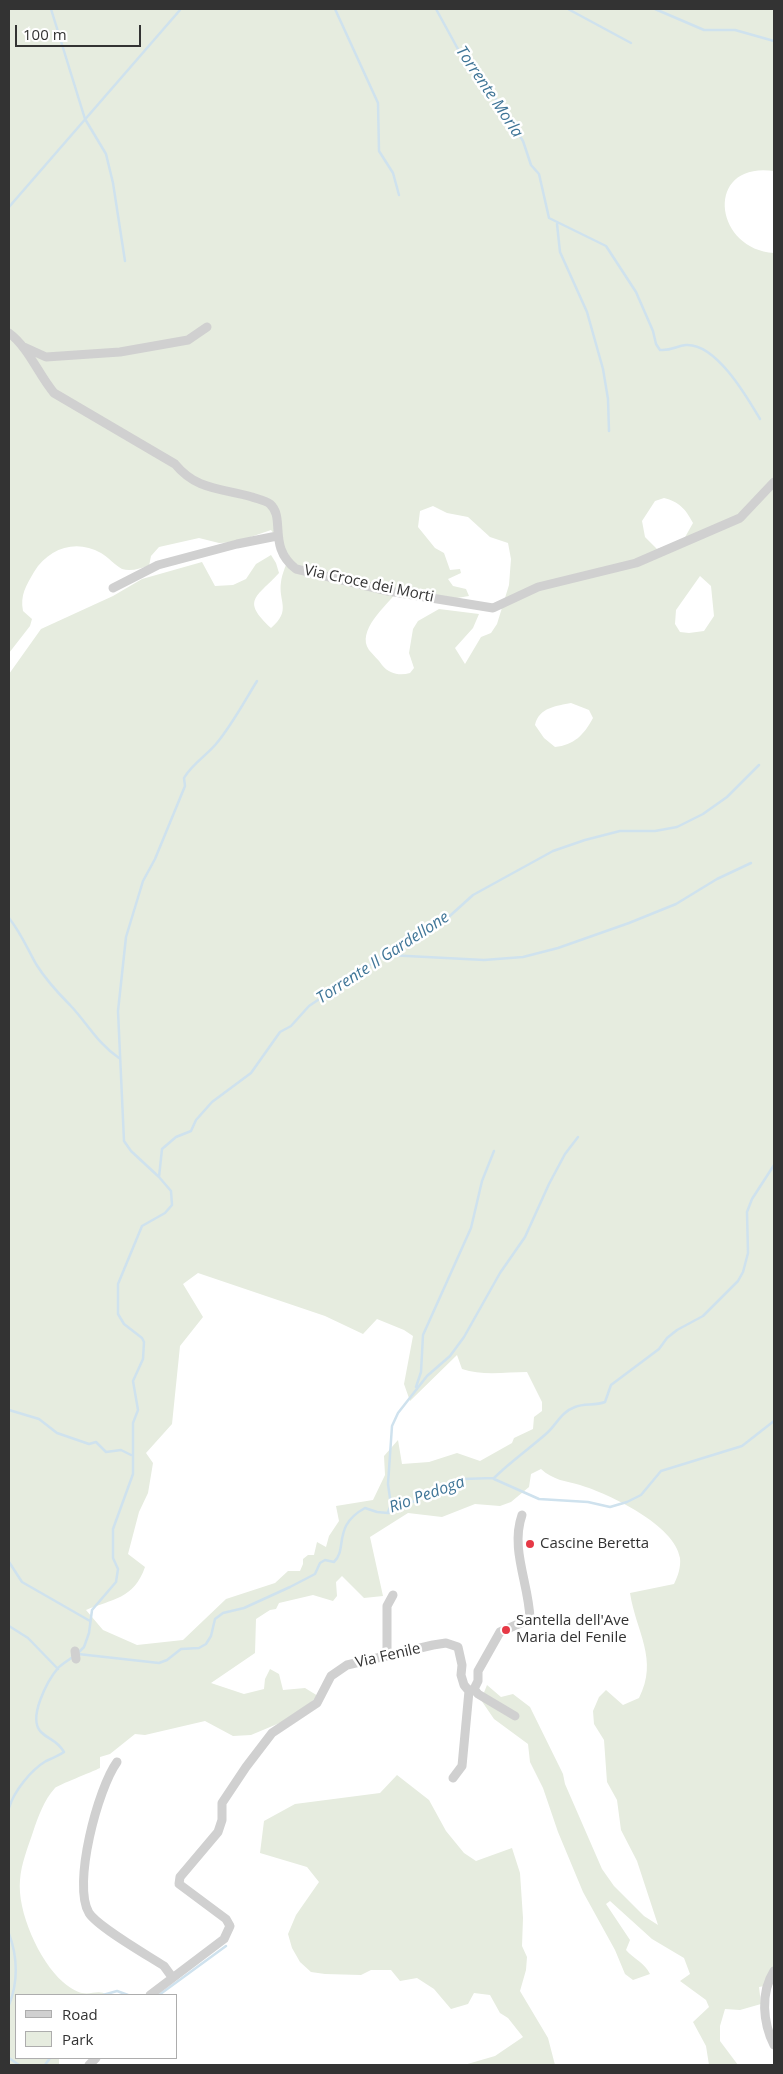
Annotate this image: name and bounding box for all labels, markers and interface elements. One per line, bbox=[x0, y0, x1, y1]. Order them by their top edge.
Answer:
scale bar bbox=[18, 15, 144, 47]
text: 100 m bbox=[23, 24, 67, 44]
water label: Torrente Morla bbox=[451, 43, 527, 141]
street label: Via Croce dei Morti bbox=[303, 561, 435, 607]
water label: Torrente Il Gardellone bbox=[313, 908, 453, 1008]
water label: Rio Pedoga bbox=[387, 1472, 467, 1518]
place label: Cascine Beretta bbox=[540, 1535, 649, 1553]
marker: Cascine Beretta bbox=[524, 1538, 536, 1550]
place label: Santella dell'Ave Maria del Fenile bbox=[516, 1612, 629, 1647]
marker: Santella dell'Ave Maria del Fenile bbox=[500, 1624, 512, 1636]
street label: Via Fenile bbox=[354, 1640, 422, 1672]
legend bbox=[15, 1994, 178, 2059]
text: Road bbox=[62, 2004, 98, 2024]
text: Park bbox=[62, 2029, 93, 2049]

